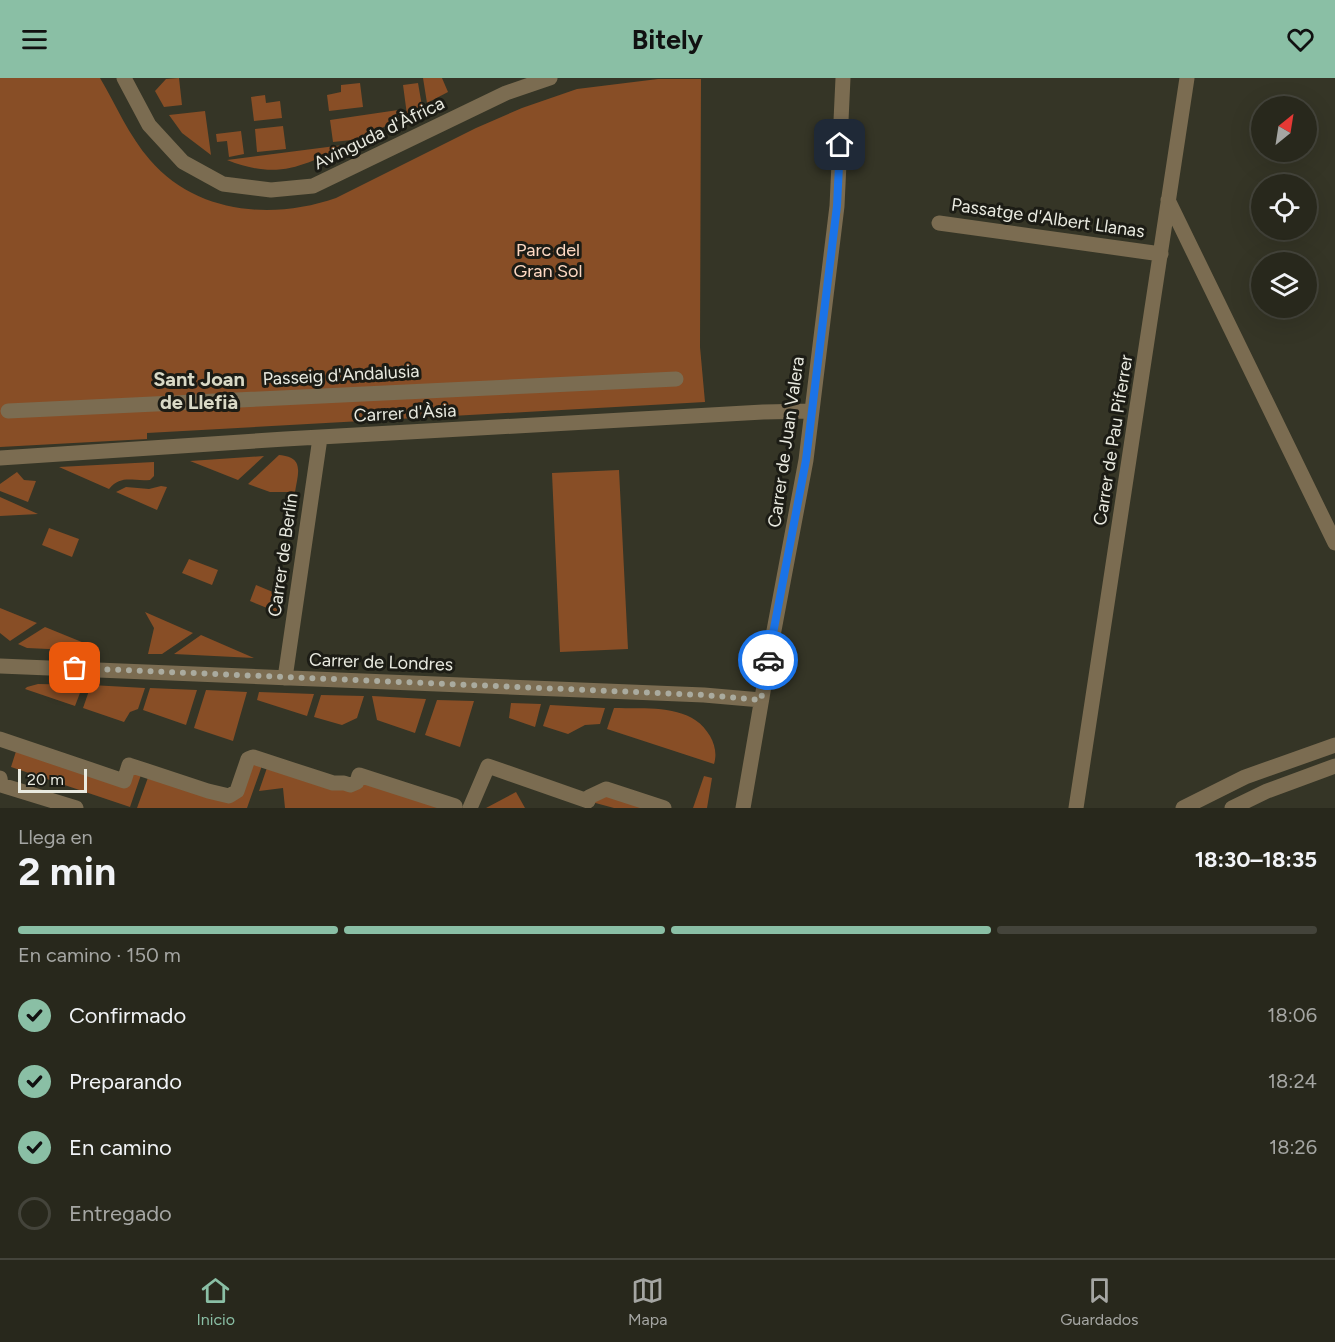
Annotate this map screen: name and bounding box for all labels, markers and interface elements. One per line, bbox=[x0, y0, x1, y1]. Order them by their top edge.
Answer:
icon: menu bbox=[18, 23, 51, 56]
text: Bitely bbox=[632, 23, 703, 56]
icon: heart bbox=[1284, 23, 1317, 56]
street label: Avinguda d'Àfrica bbox=[310, 92, 448, 174]
north arrow bbox=[1251, 96, 1317, 162]
map controls bbox=[1251, 96, 1317, 318]
pin bbox=[814, 119, 865, 170]
icon: home bbox=[823, 128, 856, 161]
button: locate bbox=[1251, 174, 1317, 240]
street label: Passatge d'Albert Llanas bbox=[950, 194, 1146, 242]
park label: Parc del Gran Sol bbox=[514, 239, 582, 282]
button: layers bbox=[1251, 252, 1317, 318]
street label: Carrer de Pau Piferrer bbox=[1089, 353, 1137, 527]
street label: Carrer de Juan Valera bbox=[763, 355, 809, 529]
street label: Passeig d'Andalusia bbox=[262, 360, 420, 390]
district label: Sant Joan de Llefià bbox=[153, 367, 245, 414]
street label: Carrer d'Àsia bbox=[353, 399, 457, 427]
street label: Carrer de Berlín bbox=[263, 492, 303, 618]
courier bbox=[738, 630, 798, 690]
pin bbox=[49, 642, 100, 693]
icon: car bbox=[752, 644, 785, 677]
street label: Carrer de Londres bbox=[309, 648, 453, 676]
icon: bag bbox=[58, 651, 91, 684]
scale bar bbox=[18, 766, 87, 794]
text: 20 m bbox=[27, 770, 64, 789]
text: Llega en bbox=[18, 825, 93, 849]
text: 18:30–18:35 bbox=[1195, 846, 1317, 873]
text: 2 min bbox=[18, 848, 116, 895]
text: En camino · 150 m bbox=[18, 943, 181, 967]
icon: check bbox=[18, 999, 51, 1032]
text: Confirmado bbox=[69, 1002, 186, 1029]
text: 18:06 bbox=[1267, 1003, 1317, 1027]
icon: check bbox=[18, 1065, 51, 1098]
text: Preparando bbox=[69, 1068, 182, 1095]
text: 18:24 bbox=[1268, 1069, 1317, 1093]
icon: check bbox=[18, 1131, 51, 1164]
text: En camino bbox=[69, 1134, 172, 1161]
text: 18:26 bbox=[1269, 1135, 1317, 1159]
text: Entregado bbox=[69, 1200, 172, 1227]
tab: Inicio bbox=[196, 1274, 235, 1329]
tab: Mapa bbox=[628, 1274, 667, 1329]
tab: Guardados bbox=[1060, 1274, 1139, 1329]

